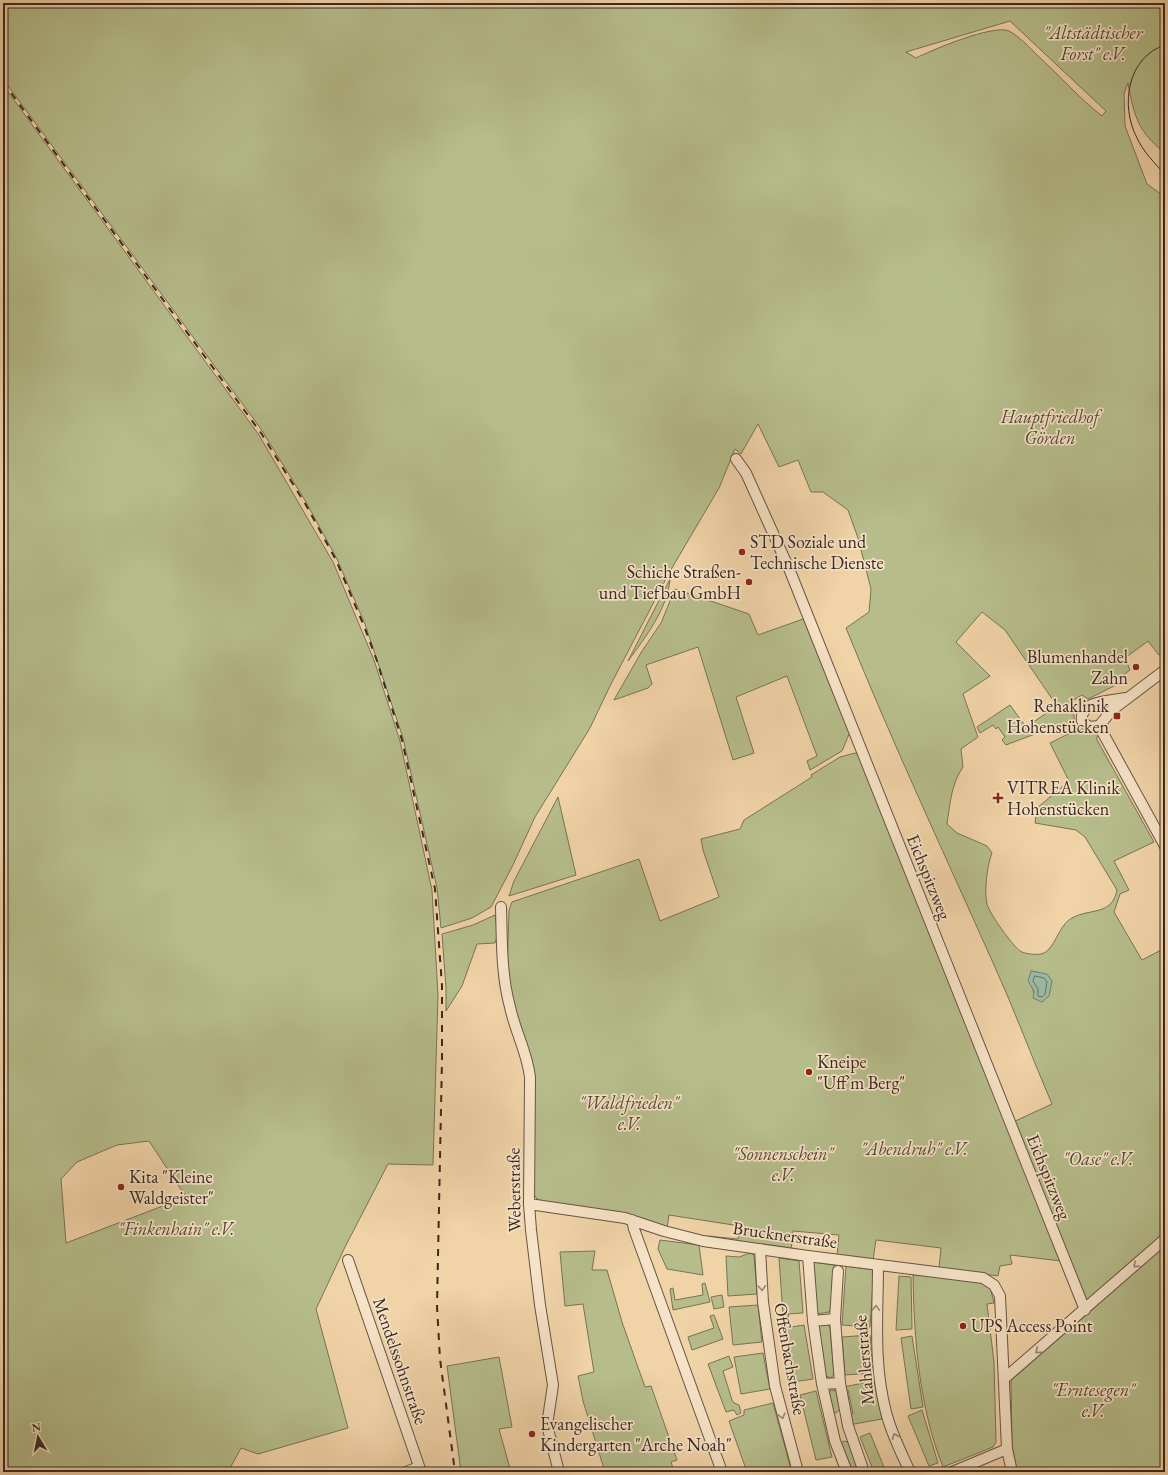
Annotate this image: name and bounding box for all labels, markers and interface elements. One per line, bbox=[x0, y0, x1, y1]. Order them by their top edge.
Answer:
park label: "Altstädtischer Forst" e.V. bbox=[1043, 21, 1144, 65]
park label: Hauptfriedhof Görden bbox=[1000, 405, 1103, 449]
place label: STD Soziale und Technische Dienste bbox=[750, 530, 884, 574]
marker: STD Soziale und Technische Dienste bbox=[737, 547, 747, 557]
place label: Schiche Straßen- und Tiefbau GmbH bbox=[599, 560, 741, 604]
marker: Schiche Straßen- und Tiefbau GmbH bbox=[744, 577, 754, 587]
place label: Blumenhandel Zahn bbox=[1027, 645, 1128, 689]
marker: Blumenhandel Zahn bbox=[1131, 662, 1141, 672]
place label: Rehaklinik Hohenstücken bbox=[1007, 694, 1110, 738]
marker: Rehaklinik Hohenstücken bbox=[1112, 711, 1122, 721]
place label: VITREA Klinik Hohenstücken bbox=[1007, 776, 1120, 820]
marker: VITREA Klinik Hohenstücken bbox=[992, 792, 1004, 804]
street label: Eichspitzweg bbox=[902, 831, 957, 923]
place label: Kneipe "Uff´m Berg" bbox=[817, 1050, 905, 1094]
marker: Kneipe "Uff´m Berg" bbox=[804, 1067, 814, 1077]
park label: "Waldfrieden" e.V. bbox=[579, 1091, 681, 1135]
street label: Eichspitzweg bbox=[1022, 1131, 1077, 1223]
park label: "Abendruh" e.V. bbox=[860, 1137, 968, 1160]
park label: "Sonnenschein" e.V. bbox=[732, 1142, 836, 1186]
street label: Weberstraße bbox=[501, 1147, 526, 1233]
park label: "Oase" e.V. bbox=[1063, 1147, 1134, 1170]
place label: Kita "Kleine Waldgeister" bbox=[129, 1165, 214, 1209]
marker: Kita "Kleine Waldgeister" bbox=[116, 1182, 126, 1192]
street label: Brucknerstraße bbox=[731, 1216, 839, 1253]
park label: "Finkenhain" e.V. bbox=[118, 1217, 235, 1240]
one-way arrow bbox=[1133, 1261, 1141, 1268]
one-way arrow bbox=[758, 1285, 766, 1291]
street label: Mendelssohnstraße bbox=[368, 1294, 433, 1427]
street label: Offenbachstraße bbox=[769, 1301, 812, 1417]
one-way arrow bbox=[872, 1305, 881, 1311]
street label: Mahlerstraße bbox=[848, 1314, 879, 1406]
place label: UPS Access Point bbox=[971, 1314, 1093, 1337]
marker: UPS Access Point bbox=[958, 1321, 968, 1331]
one-way arrow bbox=[1035, 1346, 1043, 1353]
park label: "Erntesegen" e.V. bbox=[1051, 1378, 1137, 1422]
place label: Evangelischer Kindergarten "Arche Noah" bbox=[540, 1412, 732, 1456]
one-way arrow bbox=[777, 1413, 786, 1420]
north arrow bbox=[18, 1417, 58, 1457]
text: N bbox=[31, 1419, 42, 1435]
marker: Evangelischer Kindergarten "Arche Noah" bbox=[527, 1429, 537, 1439]
one-way arrow bbox=[891, 1433, 899, 1440]

